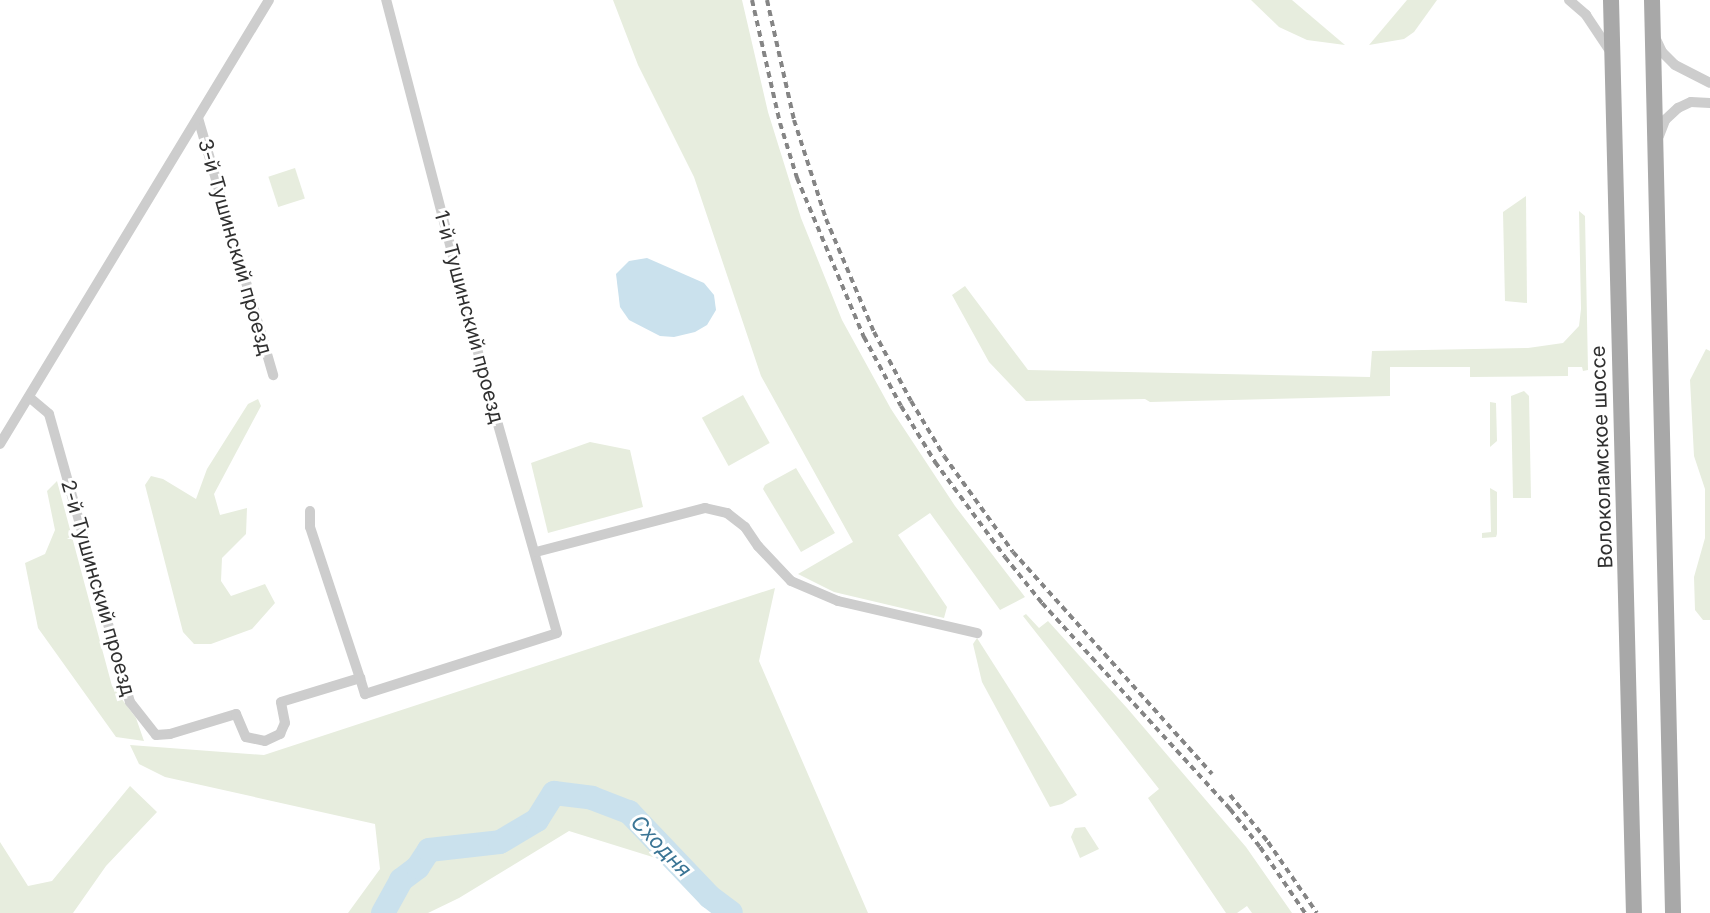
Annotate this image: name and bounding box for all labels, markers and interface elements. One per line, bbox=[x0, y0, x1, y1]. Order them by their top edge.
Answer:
street label: 3-й Тушинский проезд bbox=[193, 136, 277, 358]
street label: 1-й Тушинский проезд bbox=[429, 208, 509, 426]
street label: Волоколамское шоссе bbox=[1586, 345, 1618, 569]
street label: 2-й Тушинский проезд bbox=[56, 477, 140, 699]
water label: Сходня bbox=[625, 810, 697, 882]

